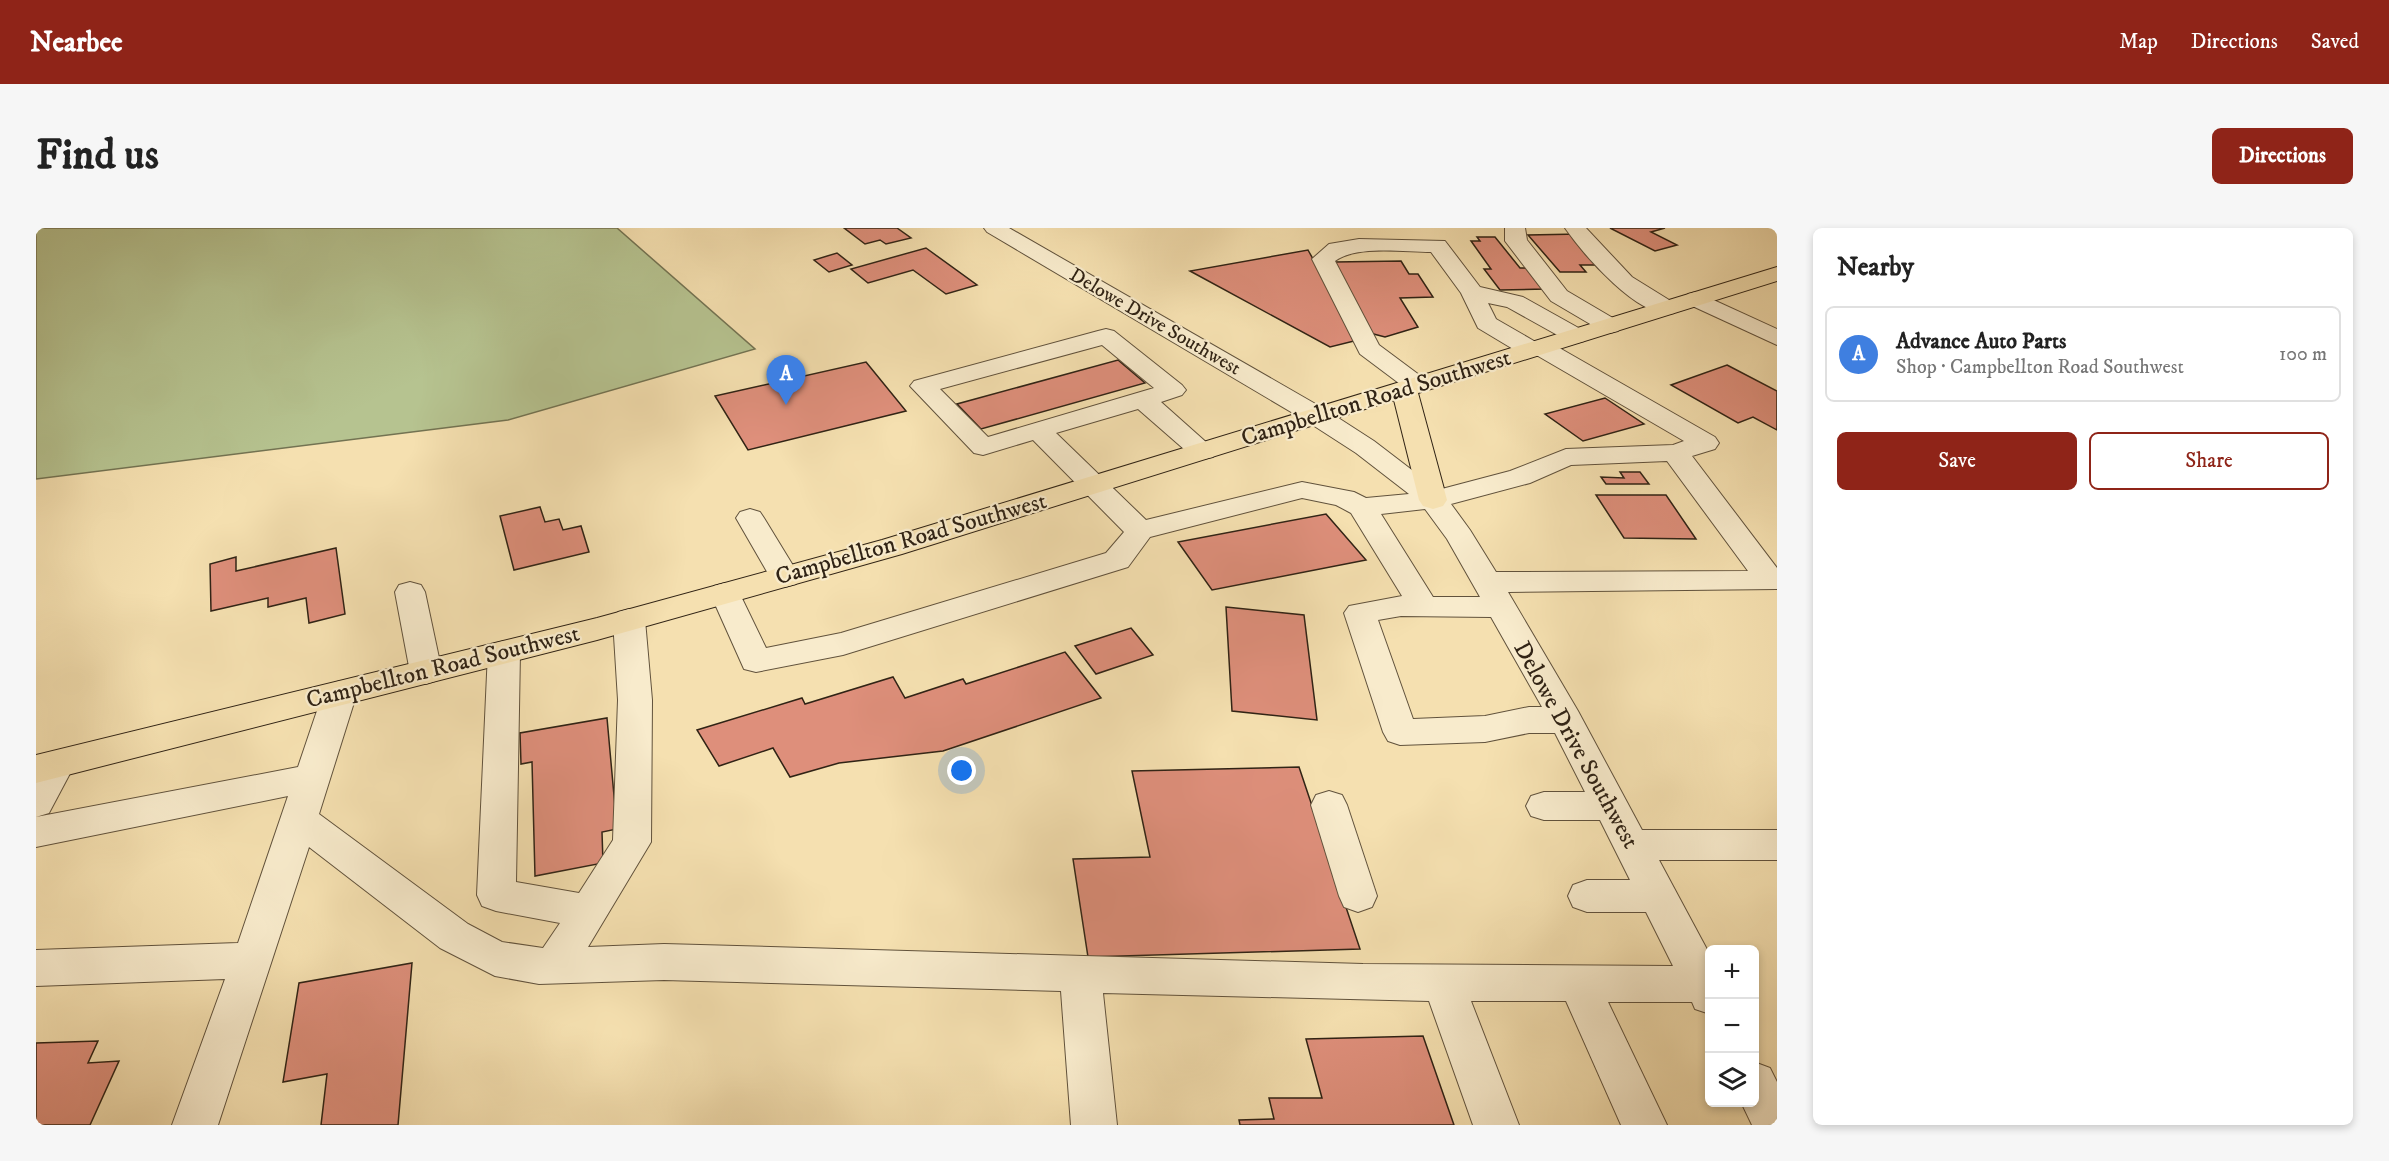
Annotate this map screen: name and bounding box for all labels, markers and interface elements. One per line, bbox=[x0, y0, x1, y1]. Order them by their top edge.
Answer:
text: Nearbee bbox=[30, 25, 123, 60]
text: Map bbox=[2119, 29, 2158, 55]
text: Directions bbox=[2191, 29, 2278, 55]
text: Saved bbox=[2311, 29, 2359, 55]
button: Directions bbox=[2212, 128, 2353, 184]
text: Find us bbox=[36, 130, 159, 182]
text: Nearby bbox=[1837, 251, 1914, 284]
street label: Delowe Drive Southwest bbox=[1065, 263, 1245, 381]
text: Advance Auto Parts bbox=[1896, 328, 2066, 355]
text: A bbox=[1852, 342, 1865, 367]
text: 100 m bbox=[2279, 342, 2327, 367]
street label: Campbellton Road Southwest bbox=[1237, 343, 1515, 453]
text: Shop · Campbellton Road Southwest bbox=[1896, 355, 2184, 380]
pin: A bbox=[766, 356, 806, 405]
button: Save bbox=[1837, 432, 2077, 490]
button: Share bbox=[2089, 432, 2329, 490]
street label: Campbellton Road Southwest bbox=[772, 486, 1050, 592]
street label: Campbellton Road Southwest bbox=[303, 618, 583, 715]
street label: Delowe Drive Southwest bbox=[1507, 636, 1646, 854]
your location bbox=[947, 756, 976, 785]
map controls bbox=[1705, 945, 1759, 1107]
button: + bbox=[1705, 945, 1759, 999]
button: − bbox=[1705, 999, 1759, 1053]
button: layers bbox=[1705, 1053, 1759, 1107]

